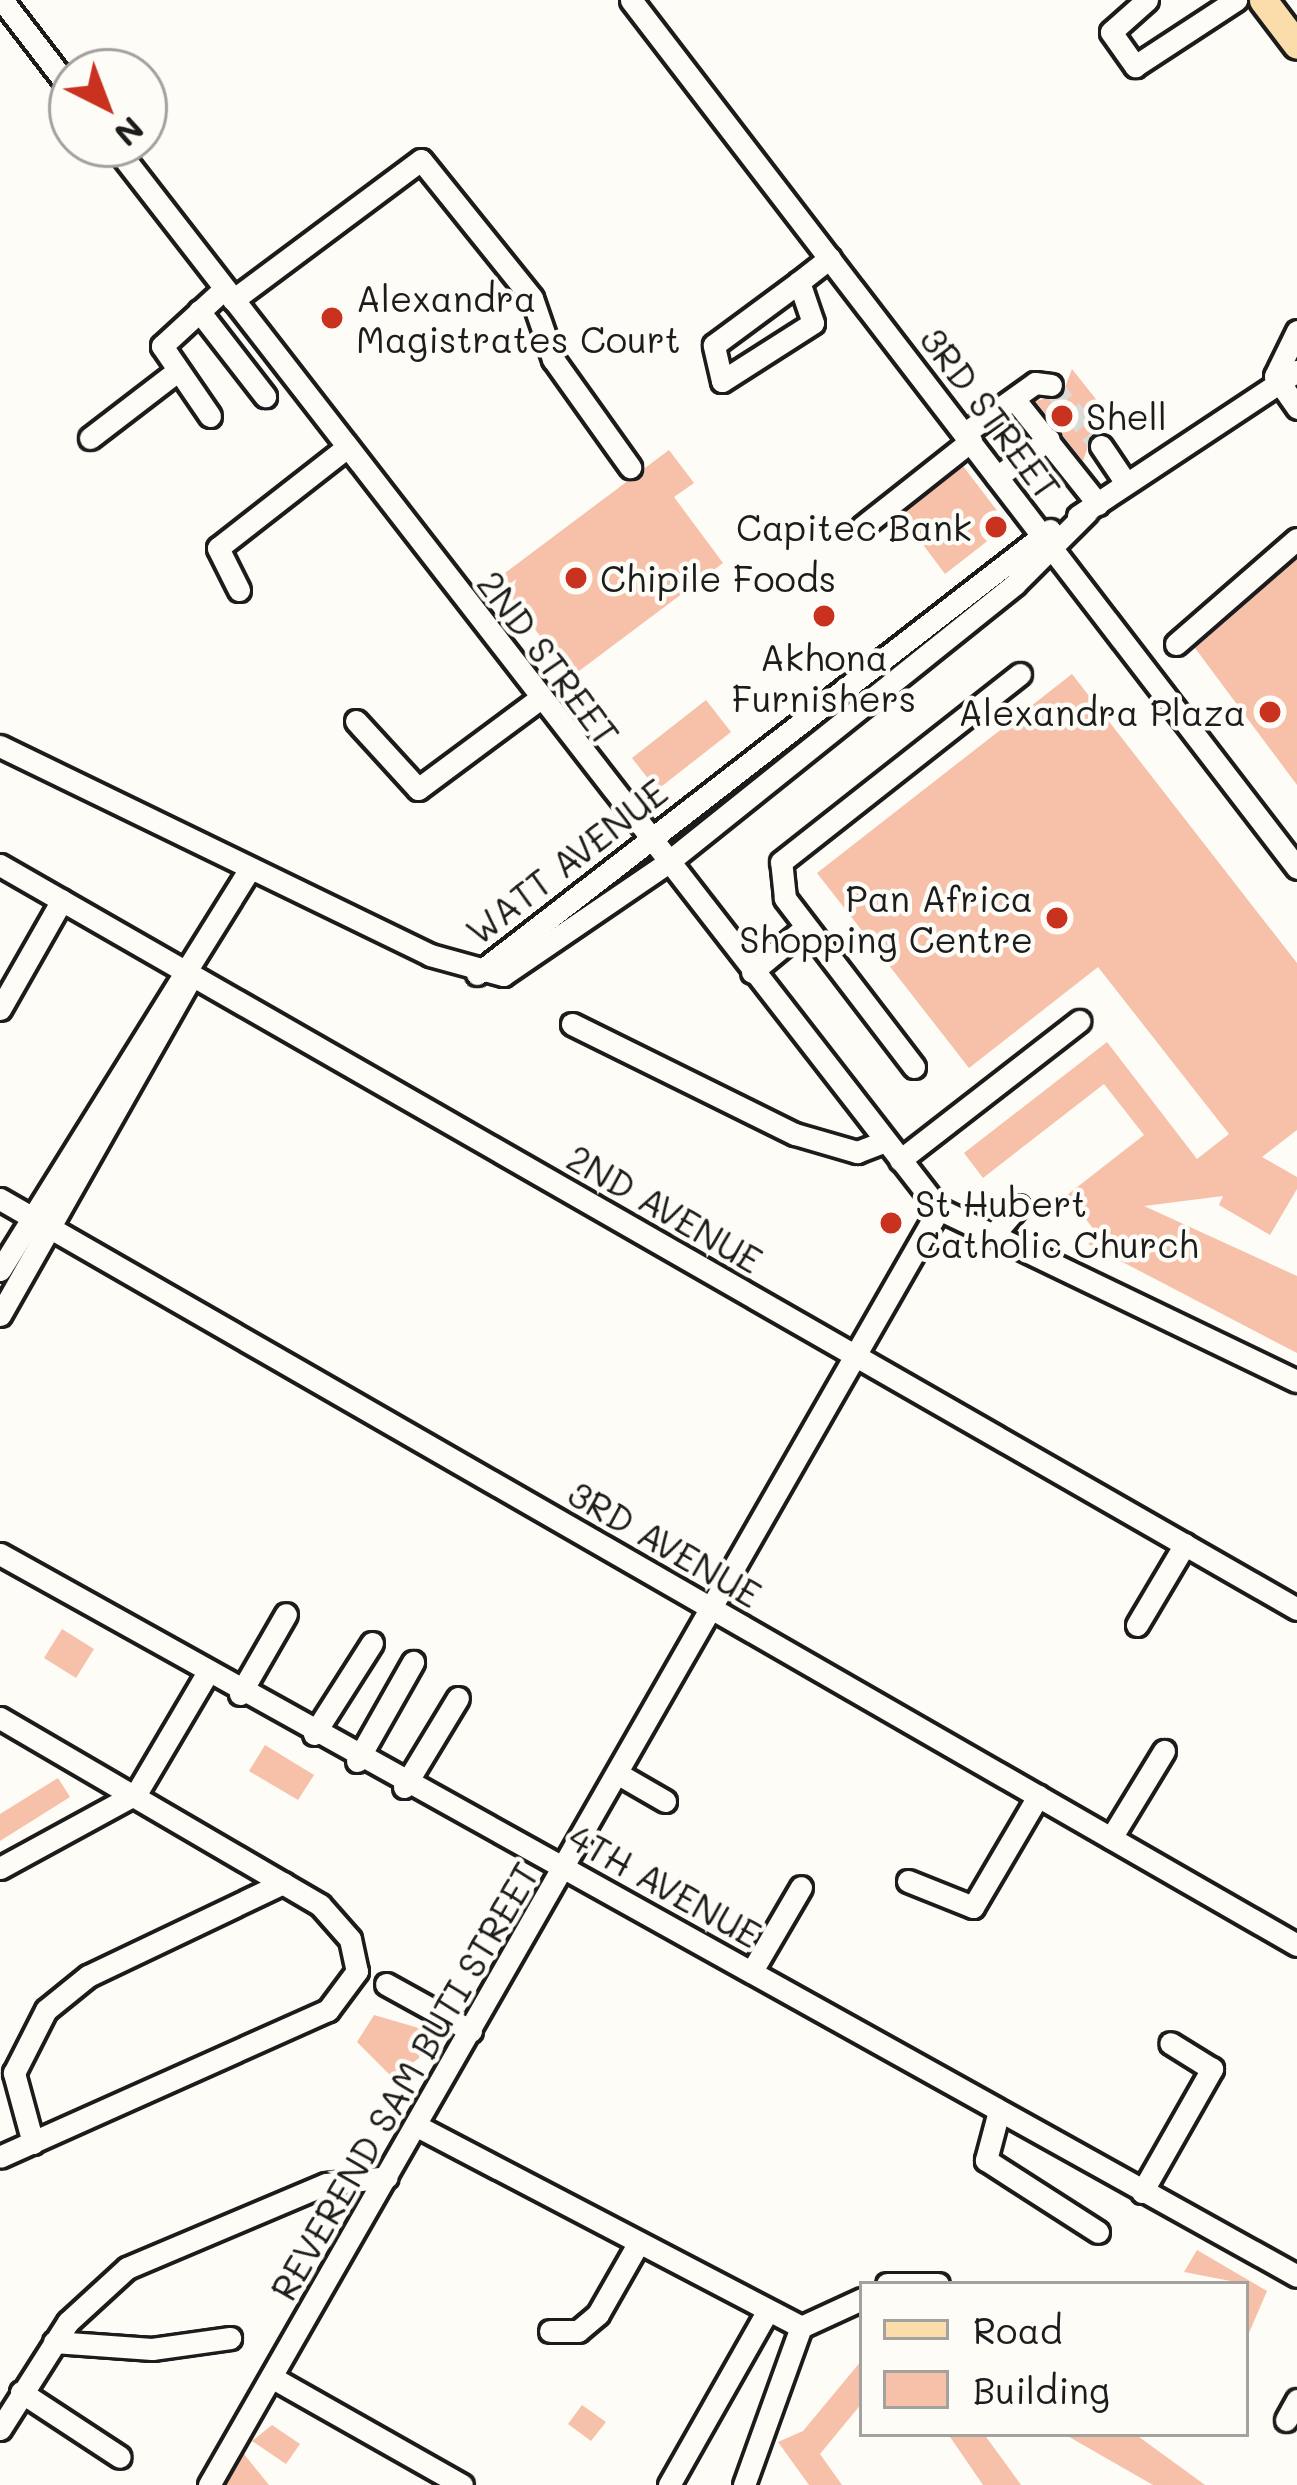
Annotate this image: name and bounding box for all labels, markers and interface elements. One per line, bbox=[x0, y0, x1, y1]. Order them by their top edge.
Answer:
north arrow bbox=[48, 48, 168, 168]
text: N bbox=[107, 109, 154, 157]
place label: Alexandra Magistrates Court bbox=[356, 275, 681, 360]
marker: Alexandra Magistrates Court bbox=[319, 305, 345, 331]
street label: 3RD STREET bbox=[912, 318, 1070, 508]
place label: Shell bbox=[1086, 394, 1167, 438]
marker: Shell bbox=[1049, 403, 1075, 429]
place label: Capitec Bank bbox=[736, 505, 972, 549]
marker: Capitec Bank bbox=[983, 514, 1009, 540]
place label: Chipile Foods bbox=[600, 556, 836, 600]
street label: 2ND STREET bbox=[469, 562, 629, 754]
marker: Chipile Foods bbox=[563, 565, 589, 591]
marker: Akhona Furnishers bbox=[811, 603, 837, 629]
place label: Akhona Furnishers bbox=[732, 634, 916, 719]
place label: Alexandra Plaza bbox=[958, 690, 1246, 734]
marker: Alexandra Plaza bbox=[1257, 699, 1283, 725]
street label: WATT AVENUE bbox=[457, 769, 675, 953]
place label: Pan Africa Shopping Centre bbox=[739, 875, 1033, 960]
marker: Pan Africa Shopping Centre bbox=[1044, 905, 1070, 931]
street label: 2ND AVENUE bbox=[560, 1135, 770, 1281]
place label: St Hubert Catholic Church bbox=[915, 1180, 1199, 1265]
marker: St Hubert Catholic Church bbox=[878, 1210, 904, 1236]
street label: 3RD AVENUE bbox=[561, 1471, 769, 1615]
street label: 4TH AVENUE bbox=[561, 1815, 769, 1955]
street label: REVEREND SAM BUTI STREET bbox=[261, 1855, 547, 2307]
legend bbox=[859, 2281, 1249, 2437]
text: Road bbox=[973, 2306, 1063, 2353]
text: Building bbox=[973, 2366, 1110, 2413]

